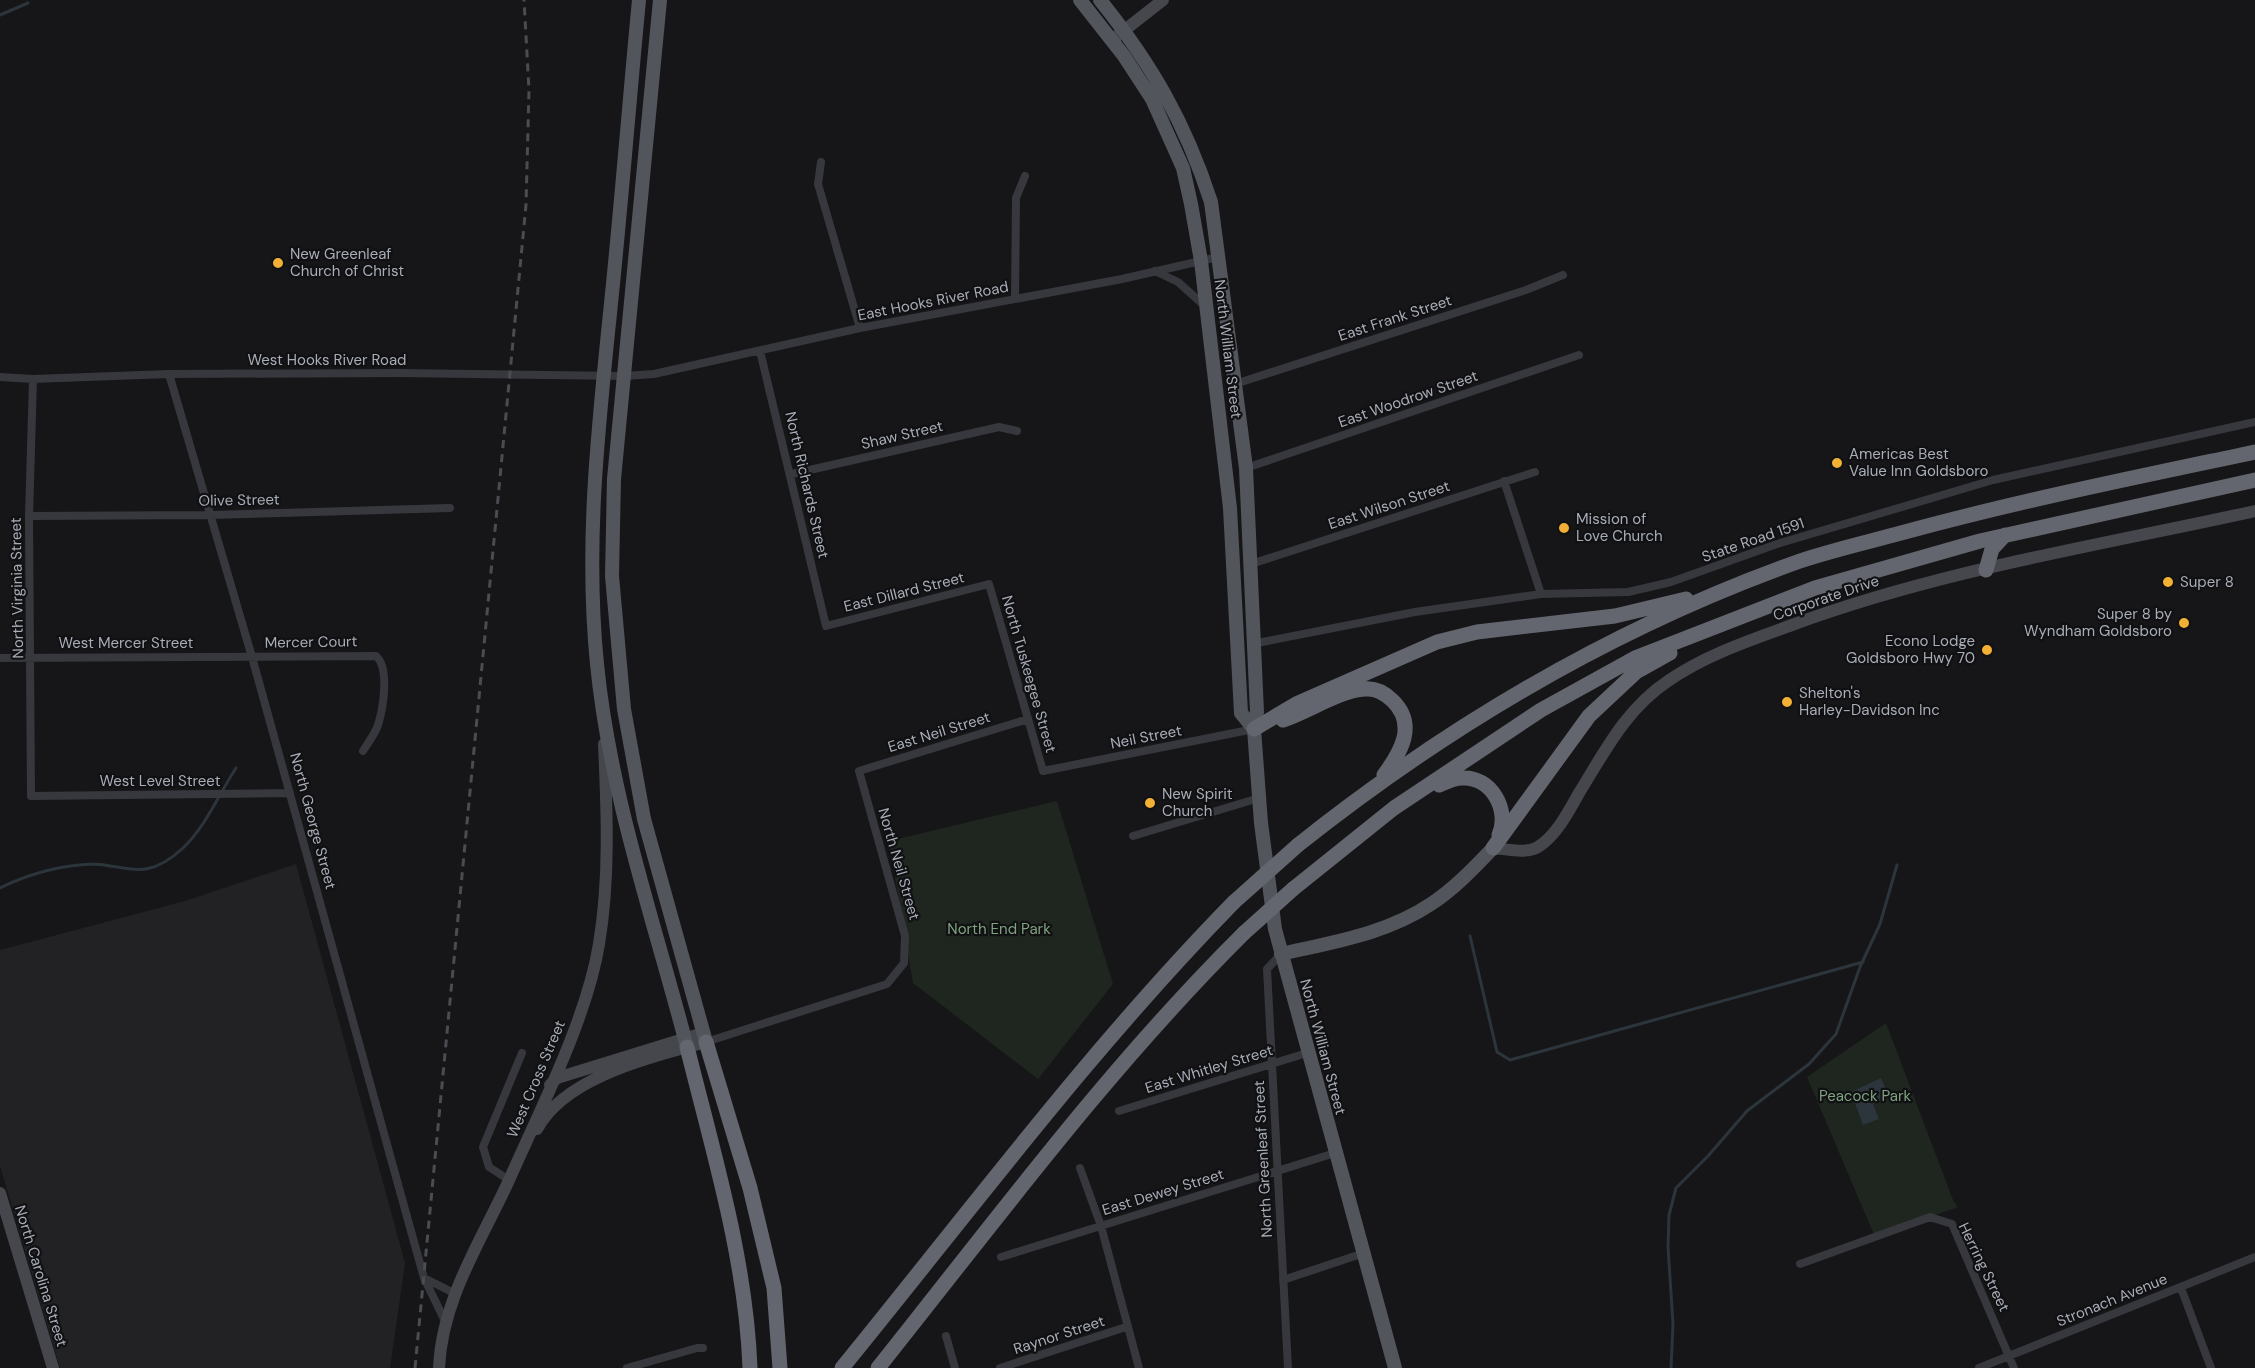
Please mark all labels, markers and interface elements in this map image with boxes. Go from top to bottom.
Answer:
place label: New Greenleaf Church of Christ [290,244,404,281]
marker: New Greenleaf Church of Christ [271,256,285,270]
street label: East Hooks River Road [856,277,1010,325]
street label: North William Street [1210,278,1246,420]
street label: East Frank Street [1336,290,1454,346]
street label: West Hooks River Road [247,350,407,370]
street label: East Woodrow Street [1335,366,1481,432]
street label: North Richards Street [780,410,834,560]
street label: Shaw Street [859,416,945,454]
place label: Americas Best Value Inn Goldsboro [1849,444,1989,481]
marker: Americas Best Value Inn Goldsboro [1830,456,1844,470]
street label: East Wilson Street [1326,476,1452,534]
street label: Olive Street [198,489,280,511]
place label: Mission of Love Church [1576,509,1663,546]
street label: State Road 1591 [1699,513,1807,567]
street label: North Virginia Street [6,517,28,659]
marker: Mission of Love Church [1557,521,1571,535]
street label: East Dillard Street [842,567,967,617]
street label: Corporate Drive [1770,571,1882,625]
place label: Super 8 [2180,572,2234,592]
marker: Super 8 [2161,575,2175,589]
street label: North Tuskeegee Street [997,593,1061,755]
place label: Super 8 by Wyndham Goldsboro [2024,604,2173,641]
marker: Super 8 by Wyndham Goldsboro [2177,616,2191,630]
street label: Mercer Court [264,631,358,653]
place label: Econo Lodge Goldsboro Hwy 70 [1846,631,1975,668]
street label: West Mercer Street [59,633,194,653]
marker: Econo Lodge Goldsboro Hwy 70 [1980,643,1994,657]
place label: Shelton's Harley-Davidson Inc [1799,683,1940,720]
marker: Shelton's Harley-Davidson Inc [1780,695,1794,709]
street label: East Neil Street [885,707,993,757]
street label: Neil Street [1109,720,1184,754]
street label: North George Street [285,751,341,892]
street label: West Level Street [99,771,221,791]
place label: New Spirit Church [1162,784,1233,821]
marker: New Spirit Church [1143,796,1157,810]
street label: North Neil Street [873,806,925,922]
park label: North End Park [947,919,1051,939]
street label: North William Street [1295,977,1351,1117]
street label: West Cross Street [502,1017,570,1141]
street label: East Whitley Street [1143,1040,1275,1098]
street label: North Greenleaf Street [1249,1080,1277,1238]
park label: Peacock Park [1819,1086,1912,1106]
street label: East Dewey Street [1100,1164,1227,1220]
street label: North Carolina Street [10,1203,72,1349]
street label: Herring Street [1954,1219,2014,1315]
street label: Stronach Avenue [2054,1269,2170,1331]
street label: Raynor Street [1011,1311,1107,1359]

